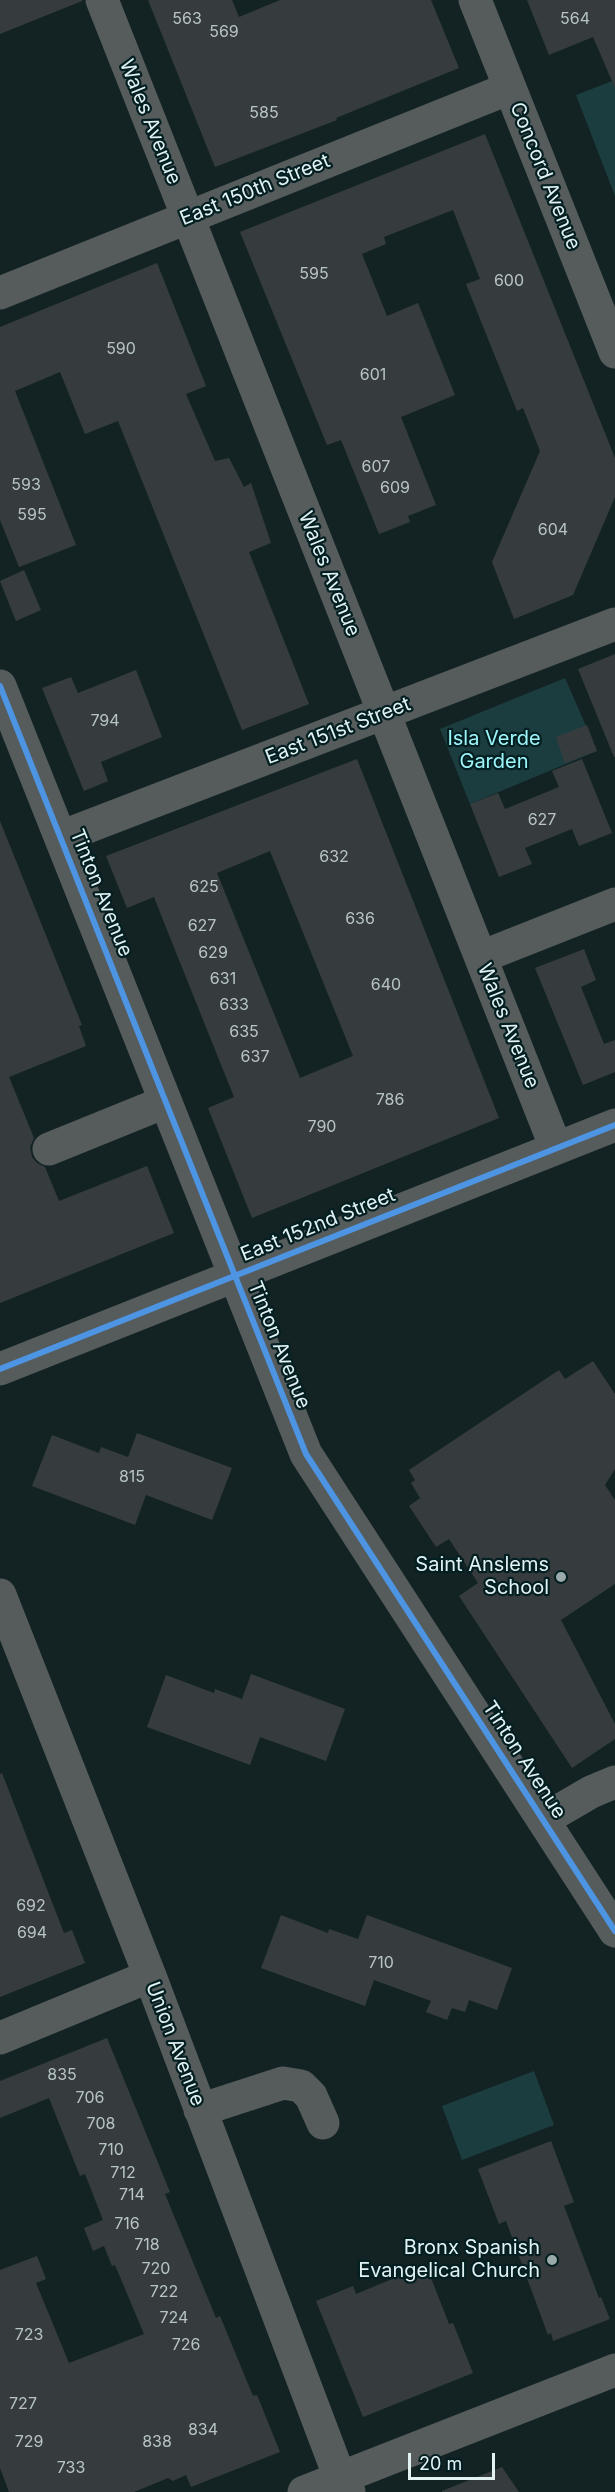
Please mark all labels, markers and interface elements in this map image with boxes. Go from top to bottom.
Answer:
house number: 563 [172,9,202,29]
house number: 564 [560,9,590,29]
house number: 569 [209,22,239,42]
street label: Wales Avenue [114,56,186,188]
street label: Concord Avenue [504,99,586,253]
house number: 585 [249,103,279,123]
street label: East 150th Street [177,149,333,231]
house number: 595 [299,264,329,284]
house number: 600 [494,271,524,291]
house number: 590 [106,339,136,359]
house number: 601 [360,365,386,385]
house number: 607 [362,457,390,477]
house number: 593 [11,475,41,495]
house number: 609 [380,478,410,498]
house number: 595 [17,505,47,525]
street label: Wales Avenue [293,508,365,640]
house number: 604 [538,520,568,540]
street label: East 151st Street [262,692,414,770]
house number: 794 [90,711,120,731]
park label: Isla Verde Garden [447,727,541,774]
house number: 627 [528,810,556,830]
street label: Tinton Avenue [64,826,138,960]
house number: 632 [319,847,349,867]
house number: 625 [189,877,219,897]
house number: 636 [345,909,375,929]
house number: 627 [188,916,216,936]
house number: 629 [198,943,228,963]
street label: Wales Avenue [472,960,544,1092]
house number: 631 [210,969,236,989]
house number: 640 [371,975,401,995]
house number: 633 [219,995,249,1015]
house number: 635 [229,1022,259,1042]
house number: 637 [241,1047,269,1067]
house number: 786 [376,1090,404,1110]
house number: 790 [308,1117,336,1137]
street label: East 152nd Street [237,1183,399,1267]
street label: Tinton Avenue [242,1278,316,1412]
house number: 815 [119,1467,145,1487]
place label: Saint Anslems School [415,1553,549,1600]
marker: Saint Anslems School [554,1570,568,1584]
street label: Tinton Avenue [477,1697,571,1823]
house number: 692 [16,1896,46,1916]
house number: 694 [17,1923,47,1943]
house number: 710 [368,1953,394,1973]
street label: Union Avenue [140,1978,210,2110]
house number: 835 [47,2065,77,2085]
house number: 706 [76,2088,104,2108]
house number: 708 [87,2114,115,2134]
house number: 710 [98,2140,124,2160]
house number: 712 [110,2163,136,2183]
house number: 714 [119,2185,145,2205]
house number: 716 [114,2214,140,2234]
house number: 718 [134,2235,160,2255]
place label: Bronx Spanish Evangelical Church [358,2236,540,2283]
marker: Bronx Spanish Evangelical Church [545,2253,559,2267]
house number: 720 [142,2259,170,2279]
house number: 722 [150,2282,178,2302]
house number: 724 [160,2308,188,2328]
house number: 723 [15,2325,43,2345]
house number: 726 [172,2335,200,2355]
house number: 727 [9,2394,37,2414]
house number: 834 [188,2420,218,2440]
house number: 729 [15,2432,43,2452]
house number: 838 [142,2432,172,2452]
scale bar [411,2441,498,2479]
text: 20 m [419,2453,462,2474]
house number: 733 [57,2458,85,2478]

